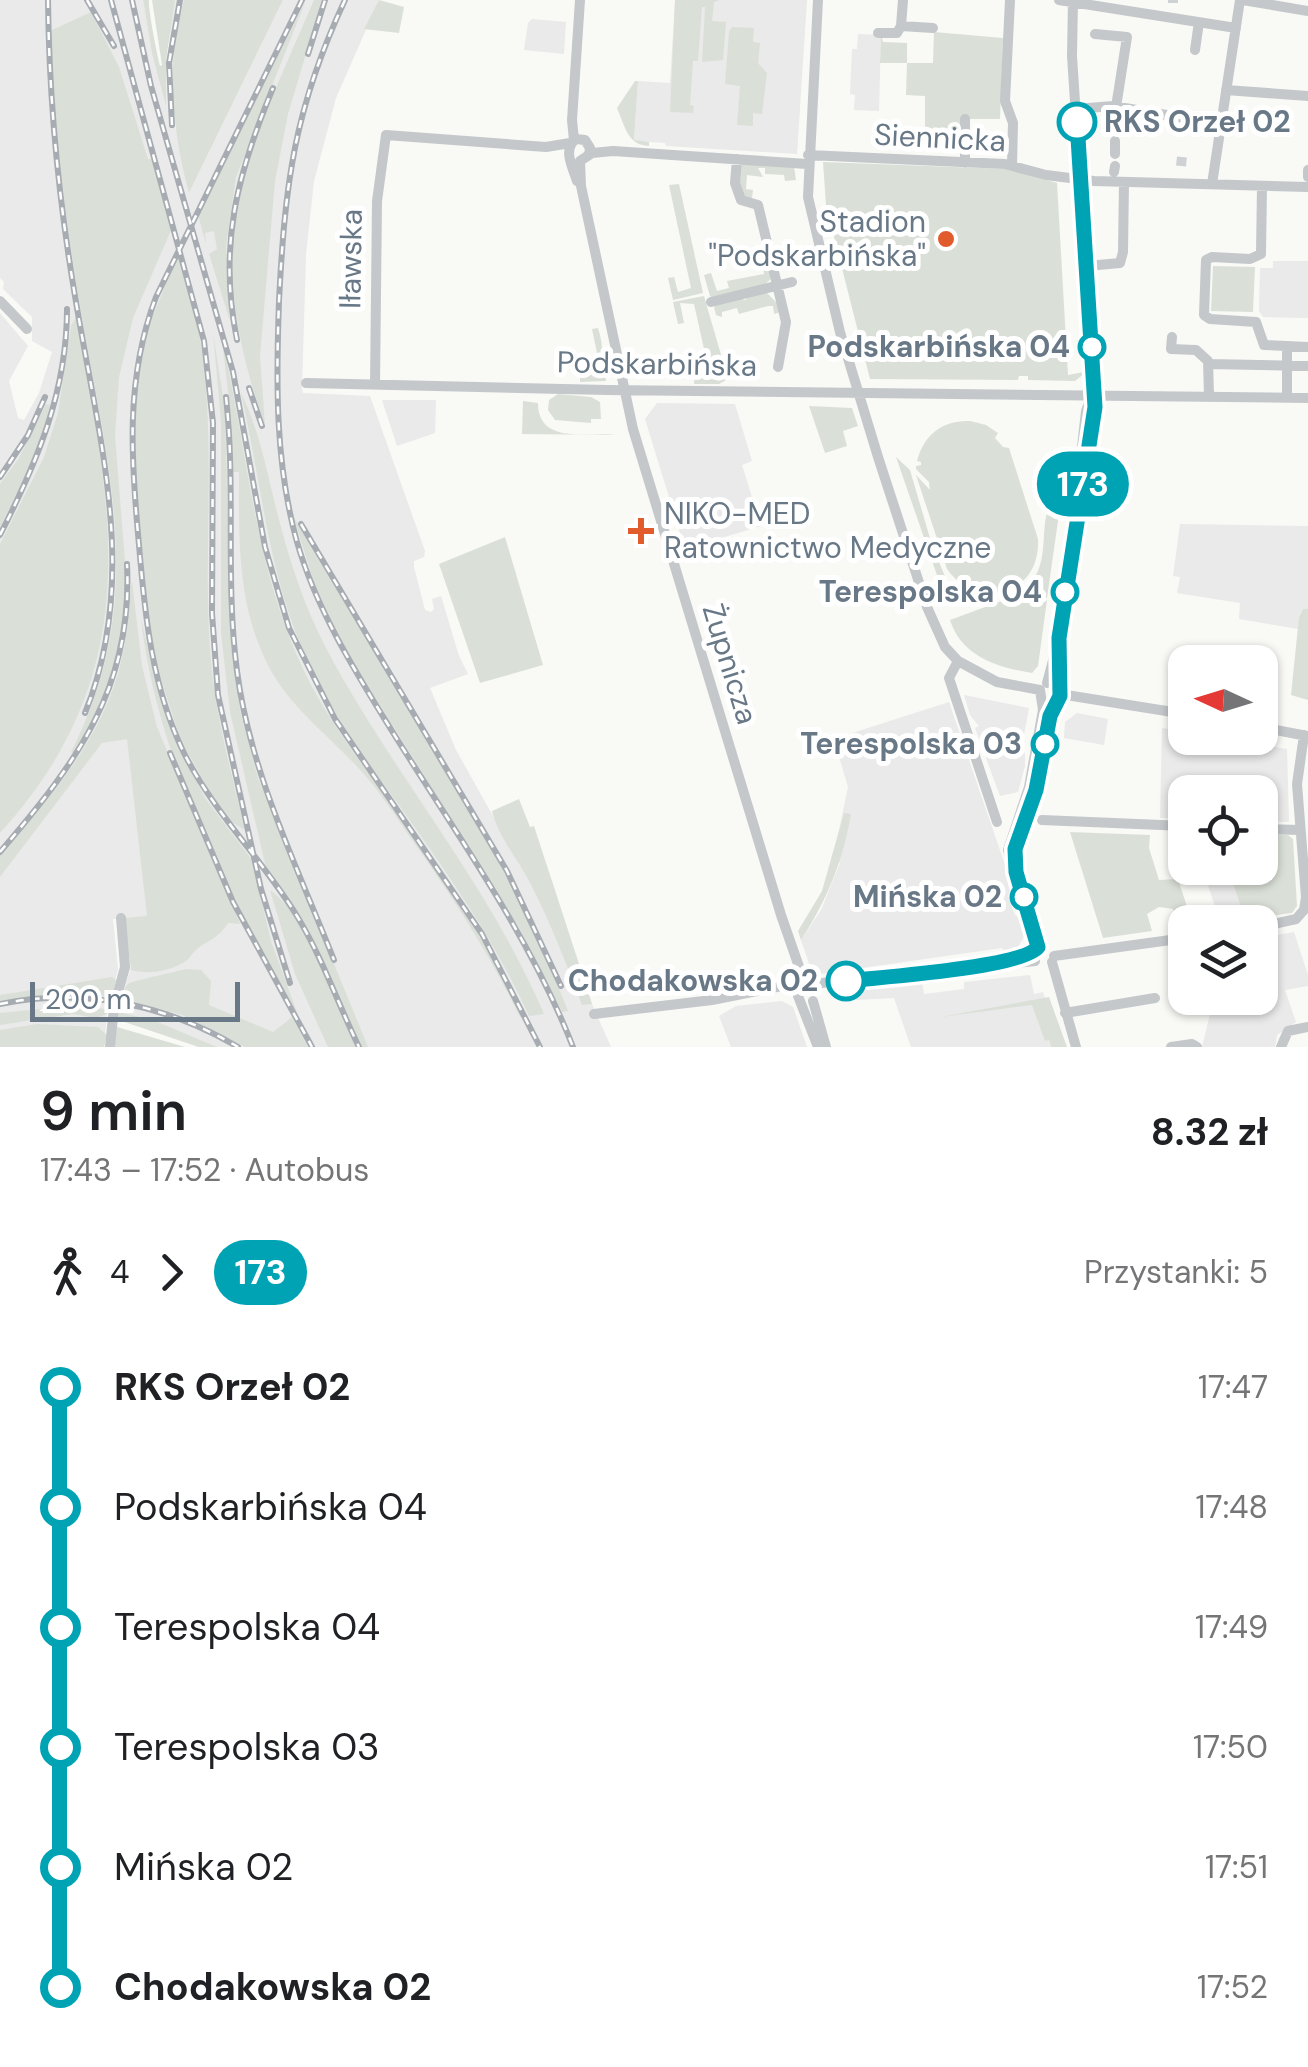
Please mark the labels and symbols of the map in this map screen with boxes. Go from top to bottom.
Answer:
place label: RKS Orzeł 02 [1104,102,1290,141]
marker: RKS Orzeł 02 [1058,103,1096,141]
street label: Siennicka [873,115,1007,160]
place label: Stadion "Podskarbińska" [708,202,926,275]
street label: Iławska [330,209,371,309]
marker: Stadion "Podskarbińska" [935,228,957,250]
place label: Podskarbińska 04 [807,327,1070,366]
marker: Podskarbińska 04 [1079,334,1105,360]
street label: Podskarbińska [557,342,757,385]
line badge: 173 [1026,452,1140,516]
place label: NIKO-MED Ratownictwo Medyczne [664,494,991,567]
marker: NIKO-MED Ratownictwo Medyczne [628,518,654,544]
place label: Terespolska 04 [819,572,1042,611]
marker: Terespolska 04 [1052,579,1078,605]
street label: Żupnicza [694,599,767,729]
north arrow [1168,645,1278,755]
place label: Terespolska 03 [800,724,1022,763]
marker: Terespolska 03 [1032,731,1058,757]
place label: Mińska 02 [853,877,1002,916]
marker: Mińska 02 [1011,884,1037,910]
place label: Chodakowska 02 [568,961,818,1000]
marker: Chodakowska 02 [827,962,865,1000]
scale bar [30,977,240,1021]

